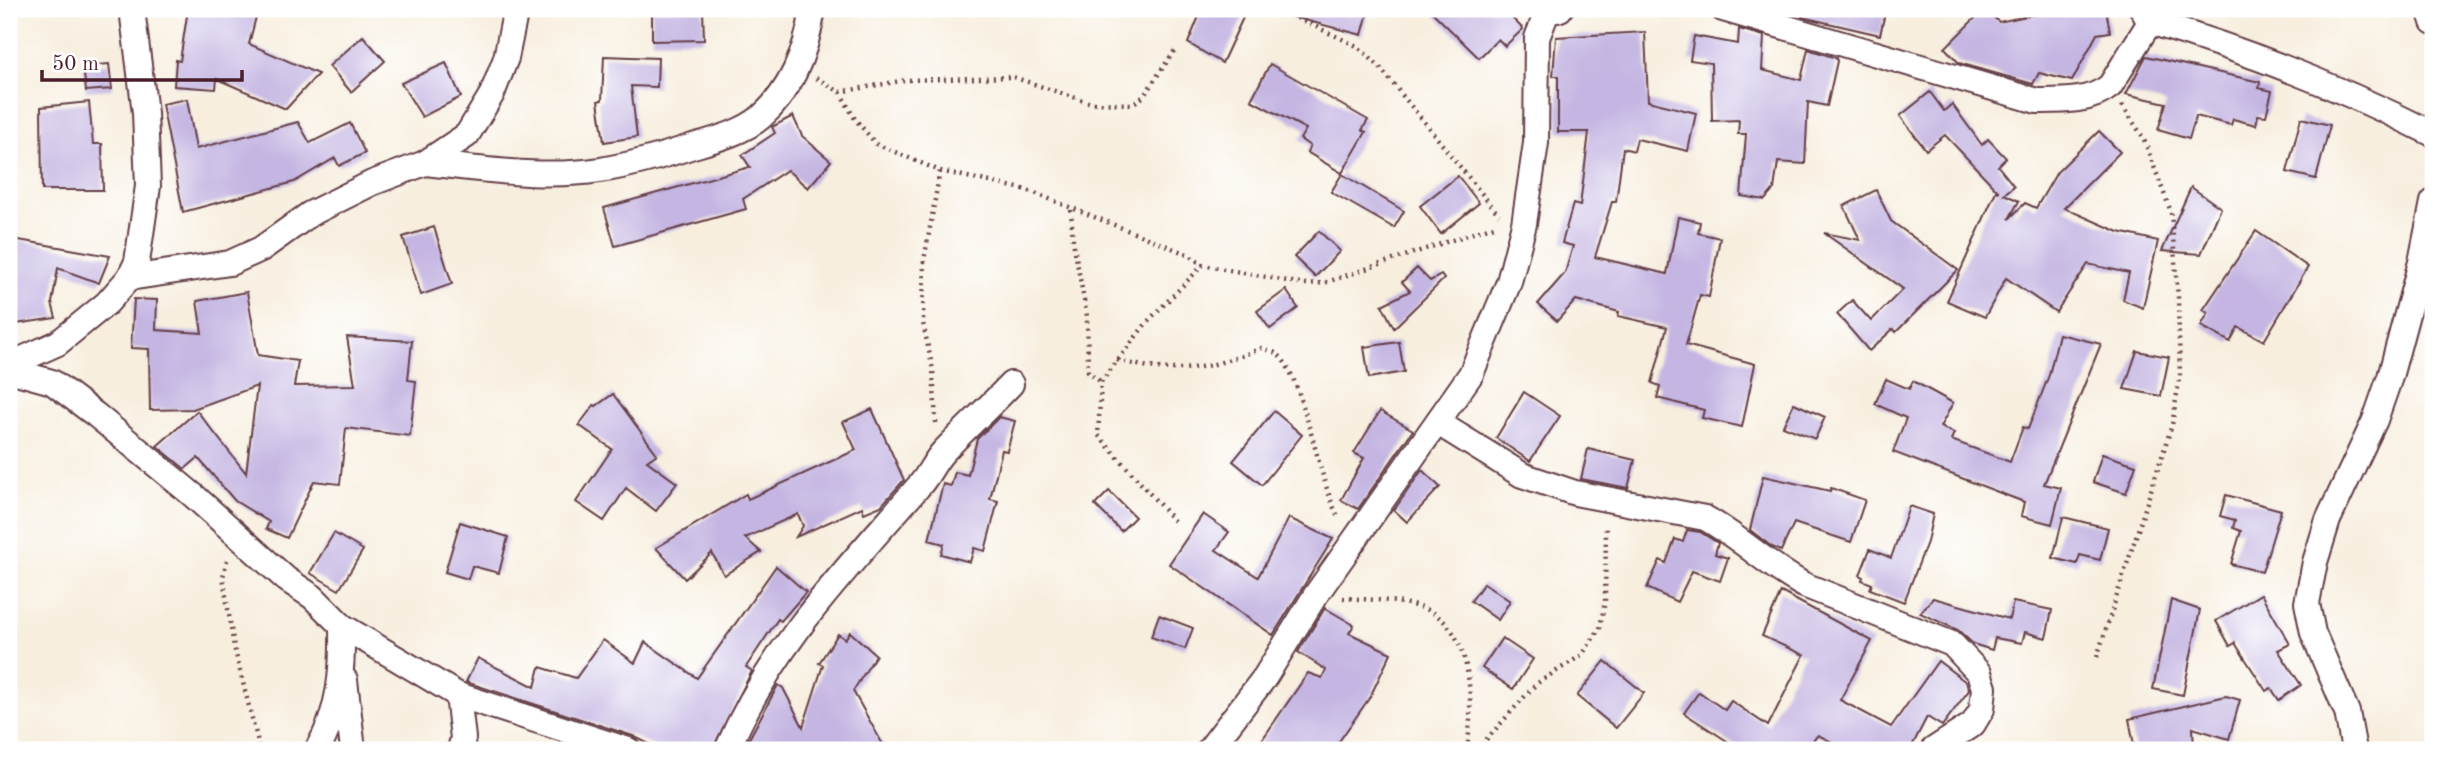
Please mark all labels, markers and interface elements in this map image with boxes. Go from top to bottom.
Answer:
scale bar [42,38,242,82]
text: 50 m [52,54,99,75]

